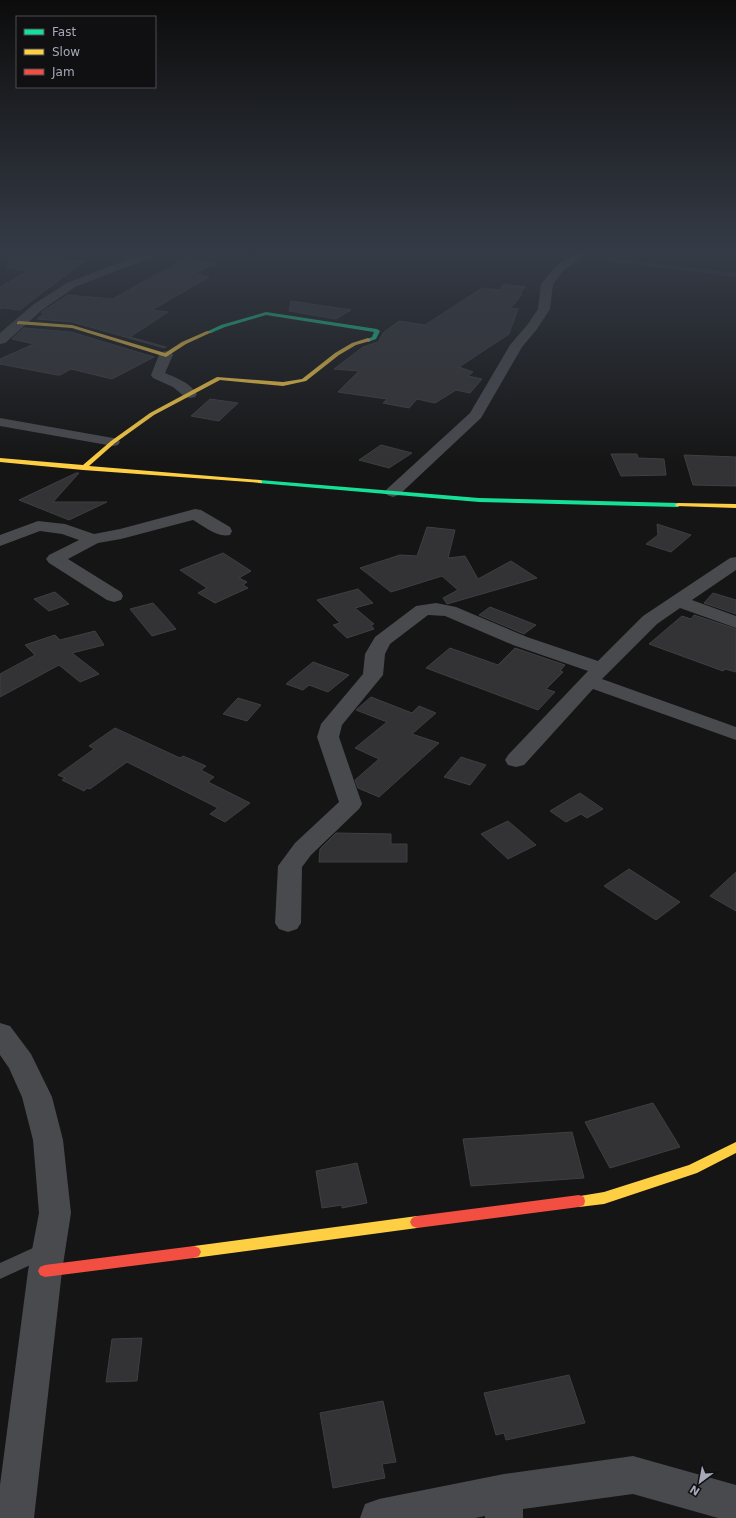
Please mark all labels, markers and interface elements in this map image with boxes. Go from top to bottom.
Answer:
legend [16,16,156,88]
text: Fast [52,25,76,39]
text: Slow [52,45,80,59]
text: Jam [51,65,75,79]
north arrow [680,1462,720,1502]
text: N [688,1482,702,1498]

